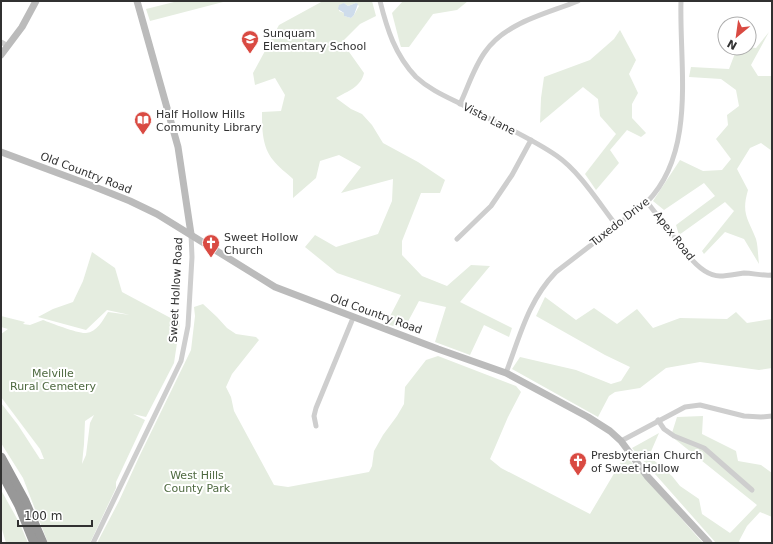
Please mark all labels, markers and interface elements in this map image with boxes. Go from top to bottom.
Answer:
north arrow [717,16,757,56]
place label: Sunquam Elementary School [263,27,366,53]
school or university icon: Sunquam Elementary School [240,29,260,54]
text: N [725,36,740,52]
street label: Vista Lane [461,100,518,138]
place label: Half Hollow Hills Community Library [156,108,262,134]
library icon: Half Hollow Hills Community Library [133,110,153,135]
street label: Old Country Road [38,150,134,196]
street label: Tuxedo Drive [587,195,652,250]
street label: Apex Road [651,209,697,263]
place label: Sweet Hollow Church [224,231,298,257]
church icon: Sweet Hollow Church [201,233,221,258]
street label: Sweet Hollow Road [167,237,185,343]
street label: Old Country Road [328,291,424,337]
park label: Melville Rural Cemetery [10,367,96,393]
place label: Presbyterian Church of Sweet Hollow [591,449,703,475]
church icon: Presbyterian Church of Sweet Hollow [568,451,588,476]
park label: West Hills County Park [164,469,231,495]
scale bar [18,502,92,528]
text: 100 m [24,509,62,523]

